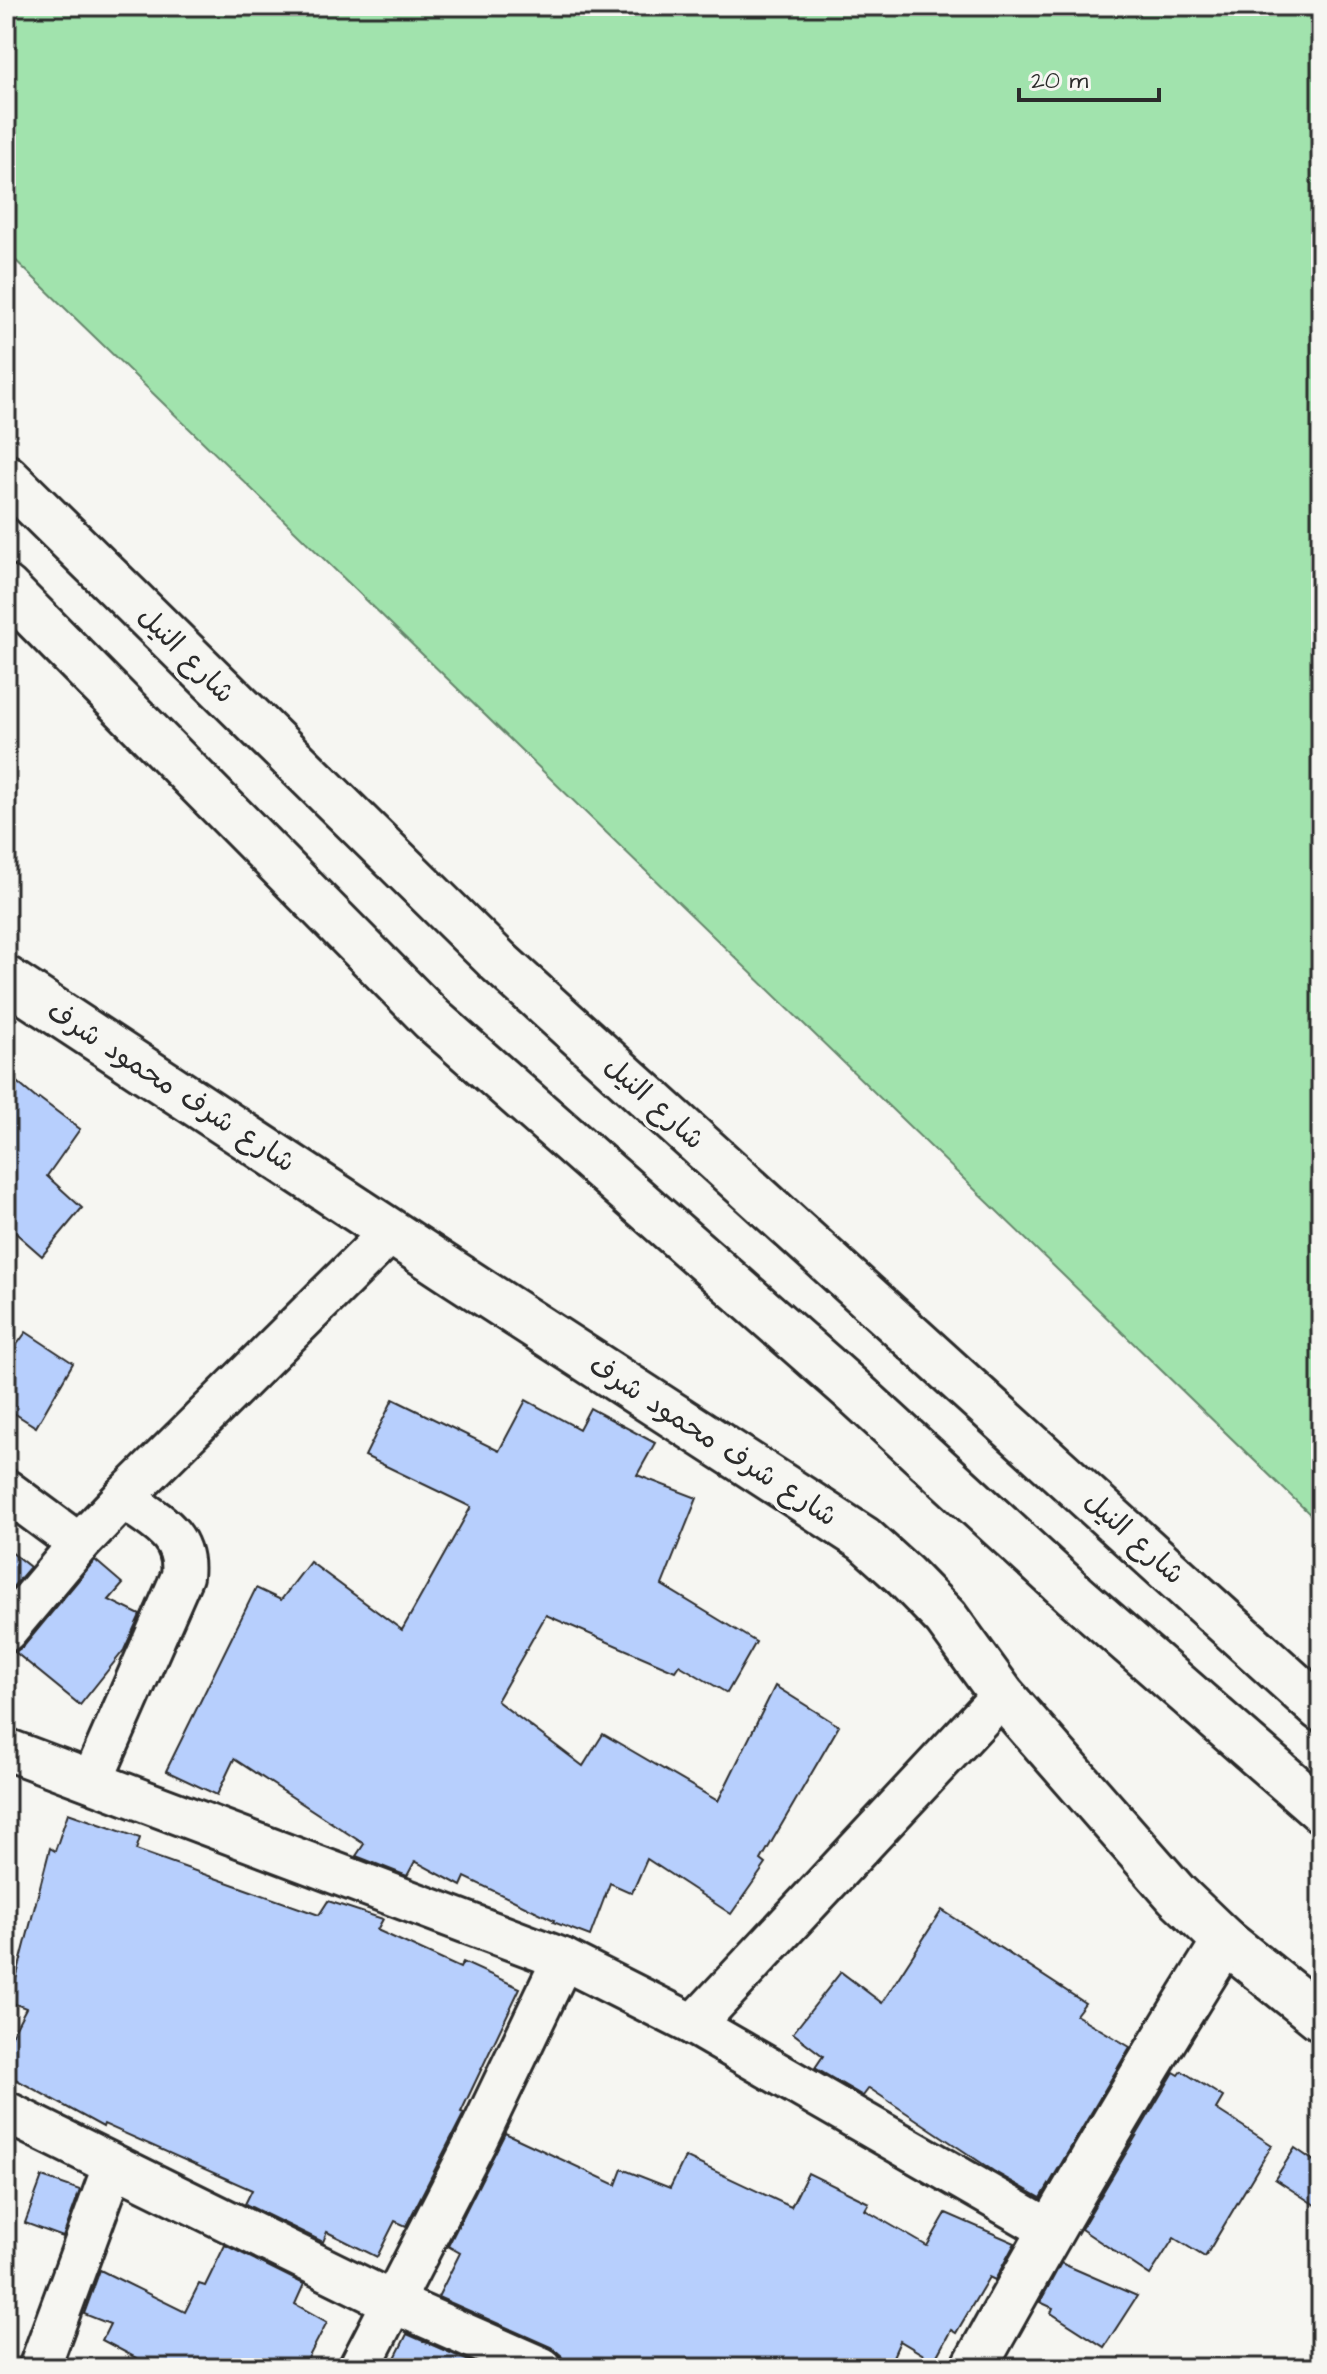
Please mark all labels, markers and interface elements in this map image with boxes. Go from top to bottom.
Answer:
scale bar [1019,52,1159,102]
text: 20 m [1031,64,1088,98]
street label: شارع النيل [129,598,243,712]
street label: شارع شرف محمود شرف [39,992,303,1182]
street label: شارع النيل [595,1047,713,1159]
street label: شارع شرف محمود شرف [581,1346,845,1536]
street label: شارع النيل [1075,1482,1193,1594]

